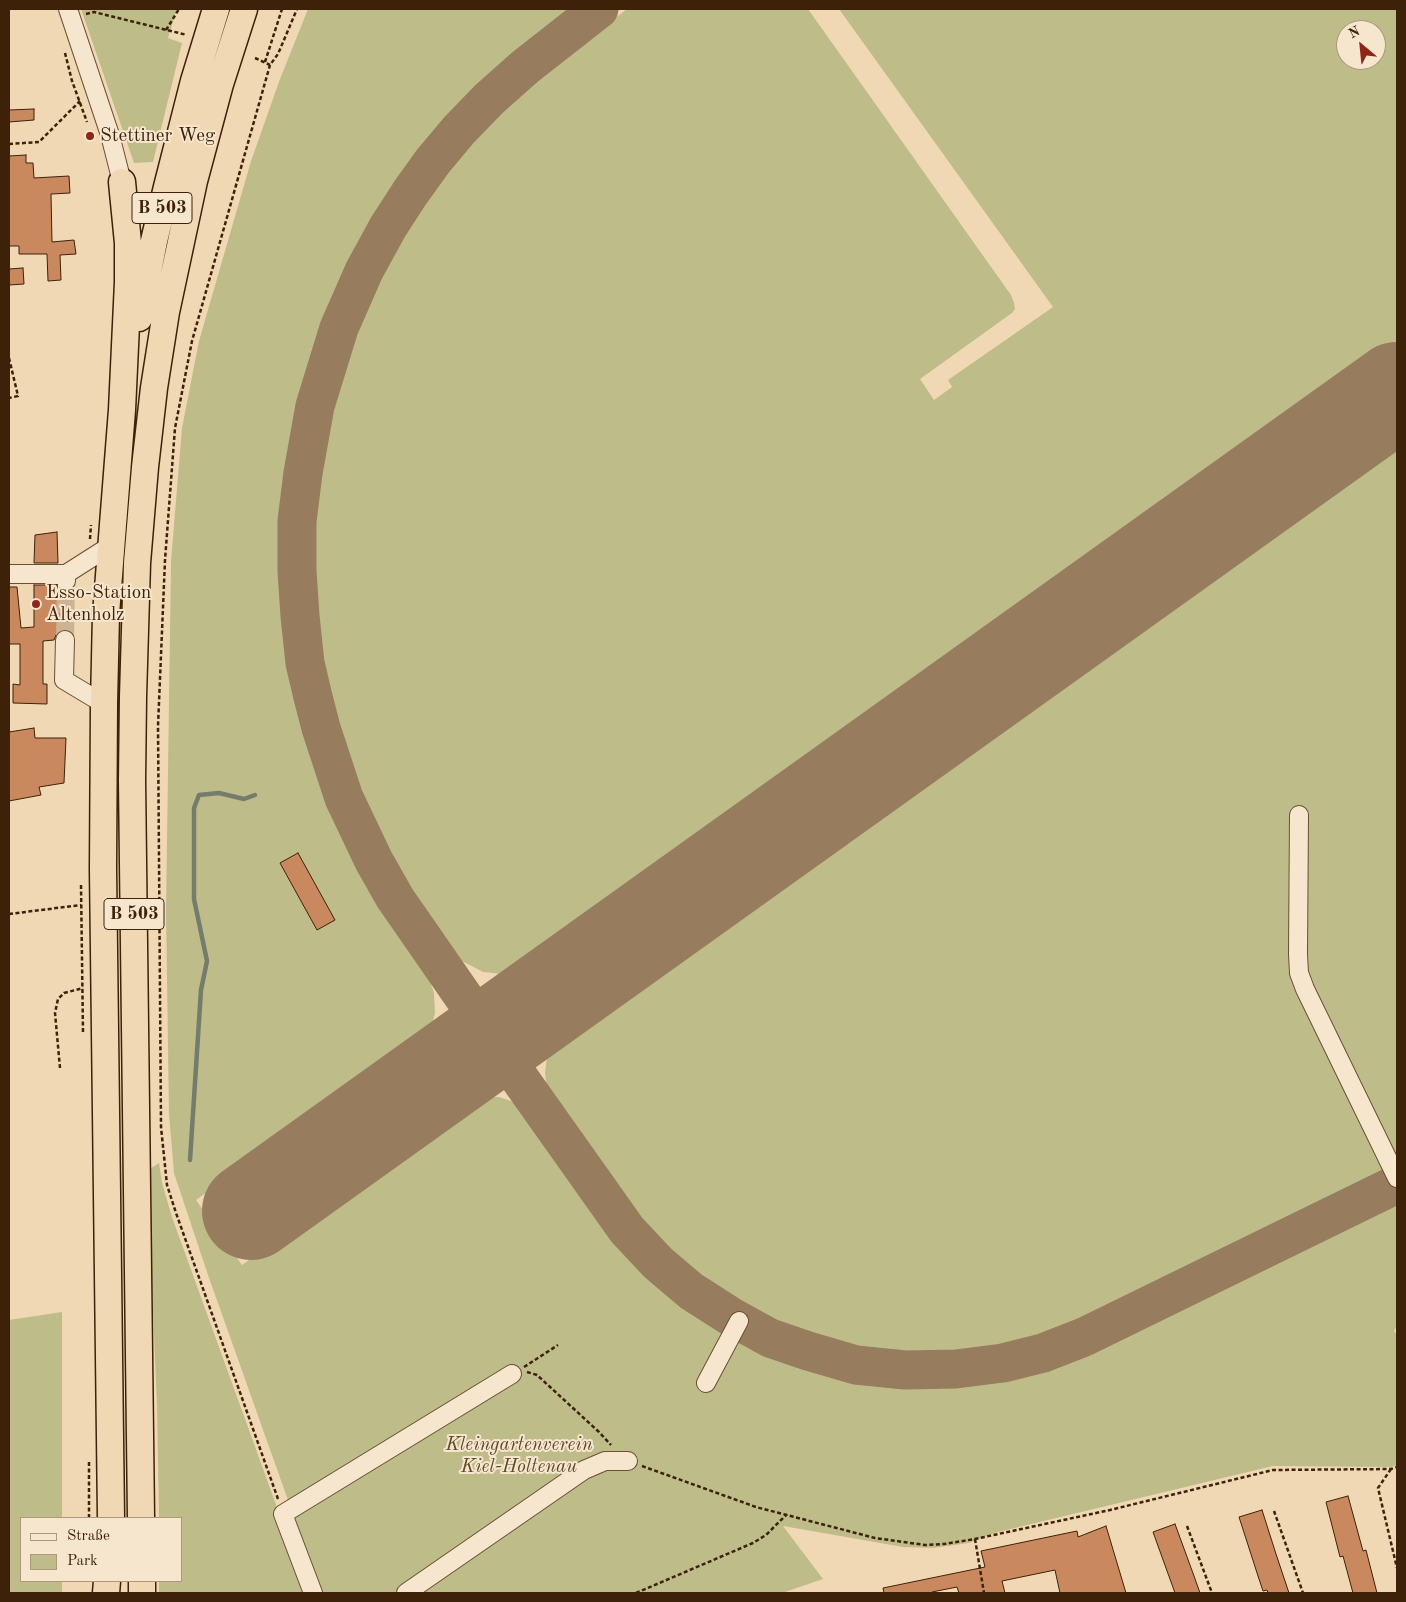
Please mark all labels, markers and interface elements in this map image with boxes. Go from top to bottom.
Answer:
north arrow [1336,20,1386,70]
text: N [1346,24,1362,41]
place label: Stettiner Weg [100,125,215,147]
marker: Stettiner Weg [84,130,96,142]
road number: B 503 [132,192,192,224]
place label: Esso-Station Altenholz [46,582,151,626]
marker: Esso-Station Altenholz [30,598,42,610]
road number: B 503 [104,899,164,930]
park label: Kleingartenverein Kiel-Holtenau [445,1434,593,1478]
legend [20,1517,182,1582]
text: Straße [67,1529,110,1544]
text: Park [67,1554,98,1569]

